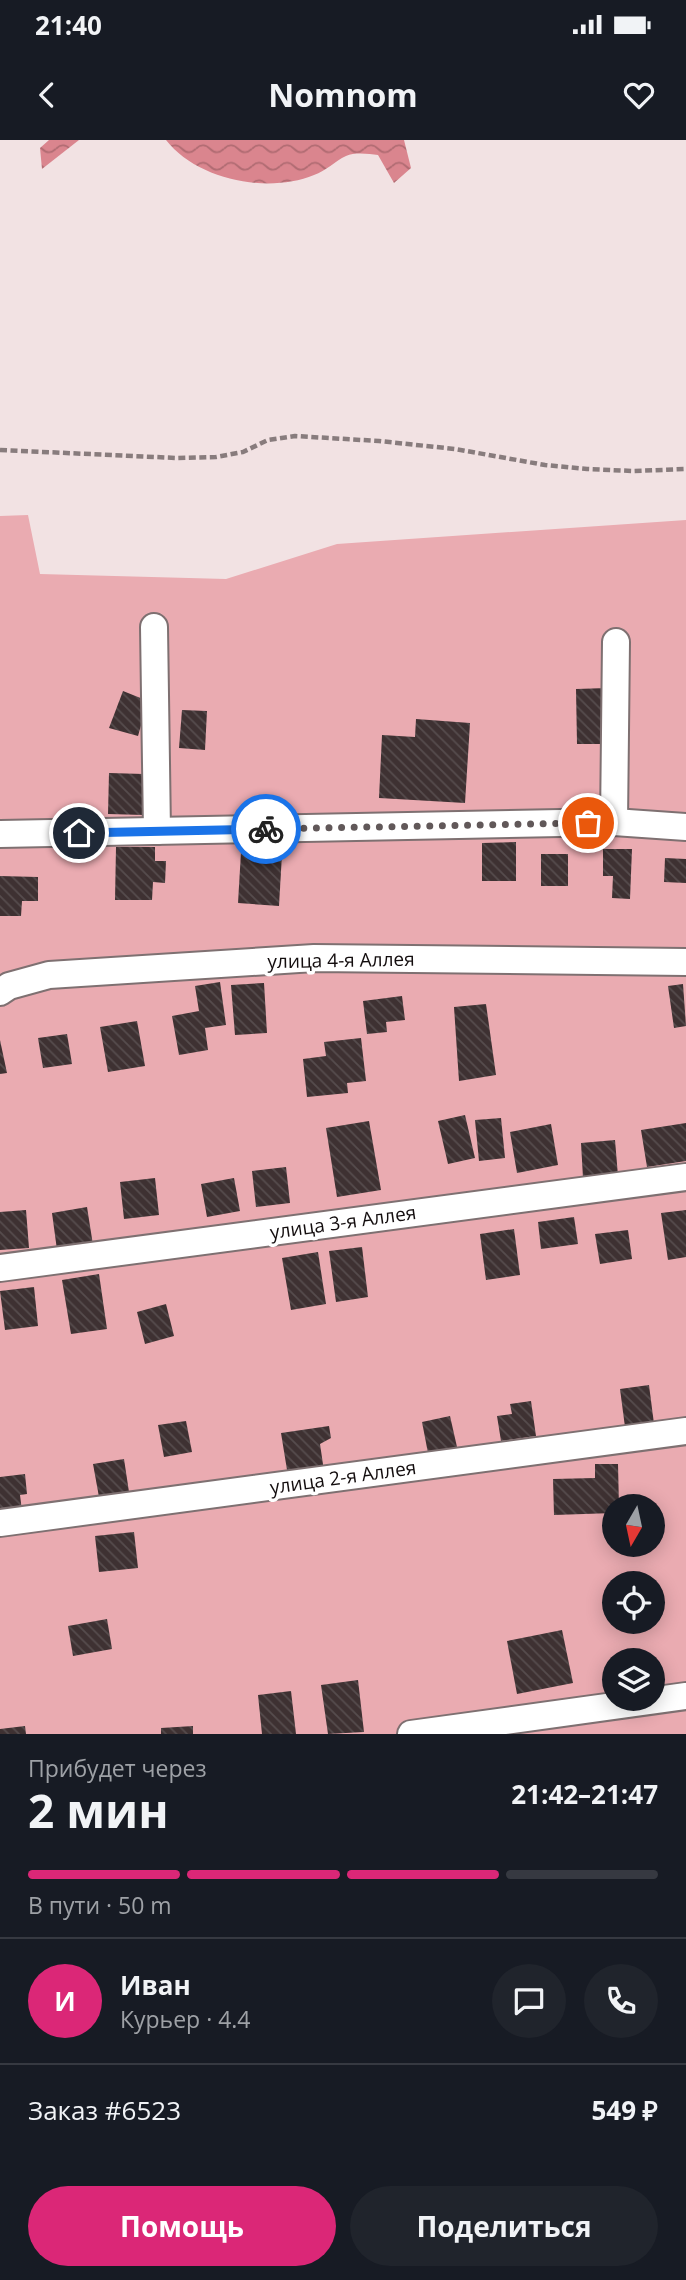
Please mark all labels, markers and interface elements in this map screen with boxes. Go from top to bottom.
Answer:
text: 21:40 [35,7,102,43]
text: Nomnom [268,73,418,116]
icon: back [28,76,66,114]
icon: heart [620,76,658,114]
pin [558,793,618,853]
courier [231,794,301,864]
pin [49,803,109,863]
icon: bag [569,804,607,842]
icon: bike [247,810,285,848]
icon: home [60,814,98,852]
street label: улица 4-я Аллея [267,946,415,974]
street label: улица 3-я Аллея [268,1199,418,1245]
street label: улица 2-я Аллея [268,1454,418,1500]
north arrow [602,1494,665,1558]
map controls [602,1494,665,1711]
button: locate [602,1571,665,1634]
button: layers [602,1648,665,1711]
text: Прибудет через [28,1752,207,1784]
text: 21:42–21:47 [511,1776,658,1812]
text: 2 мин [28,1779,169,1841]
text: В пути · 50 m [28,1889,172,1921]
button: chat [492,1964,566,2038]
button: phone [584,1964,658,2038]
text: Иван [120,1967,191,2003]
text: И [54,1983,76,2019]
text: Курьер · 4.4 [120,2003,251,2035]
text: Заказ #6523 [28,2092,181,2128]
text: 549 ₽ [592,2092,658,2128]
button: Помощь [28,2186,336,2266]
button: Поделиться [350,2186,658,2266]

